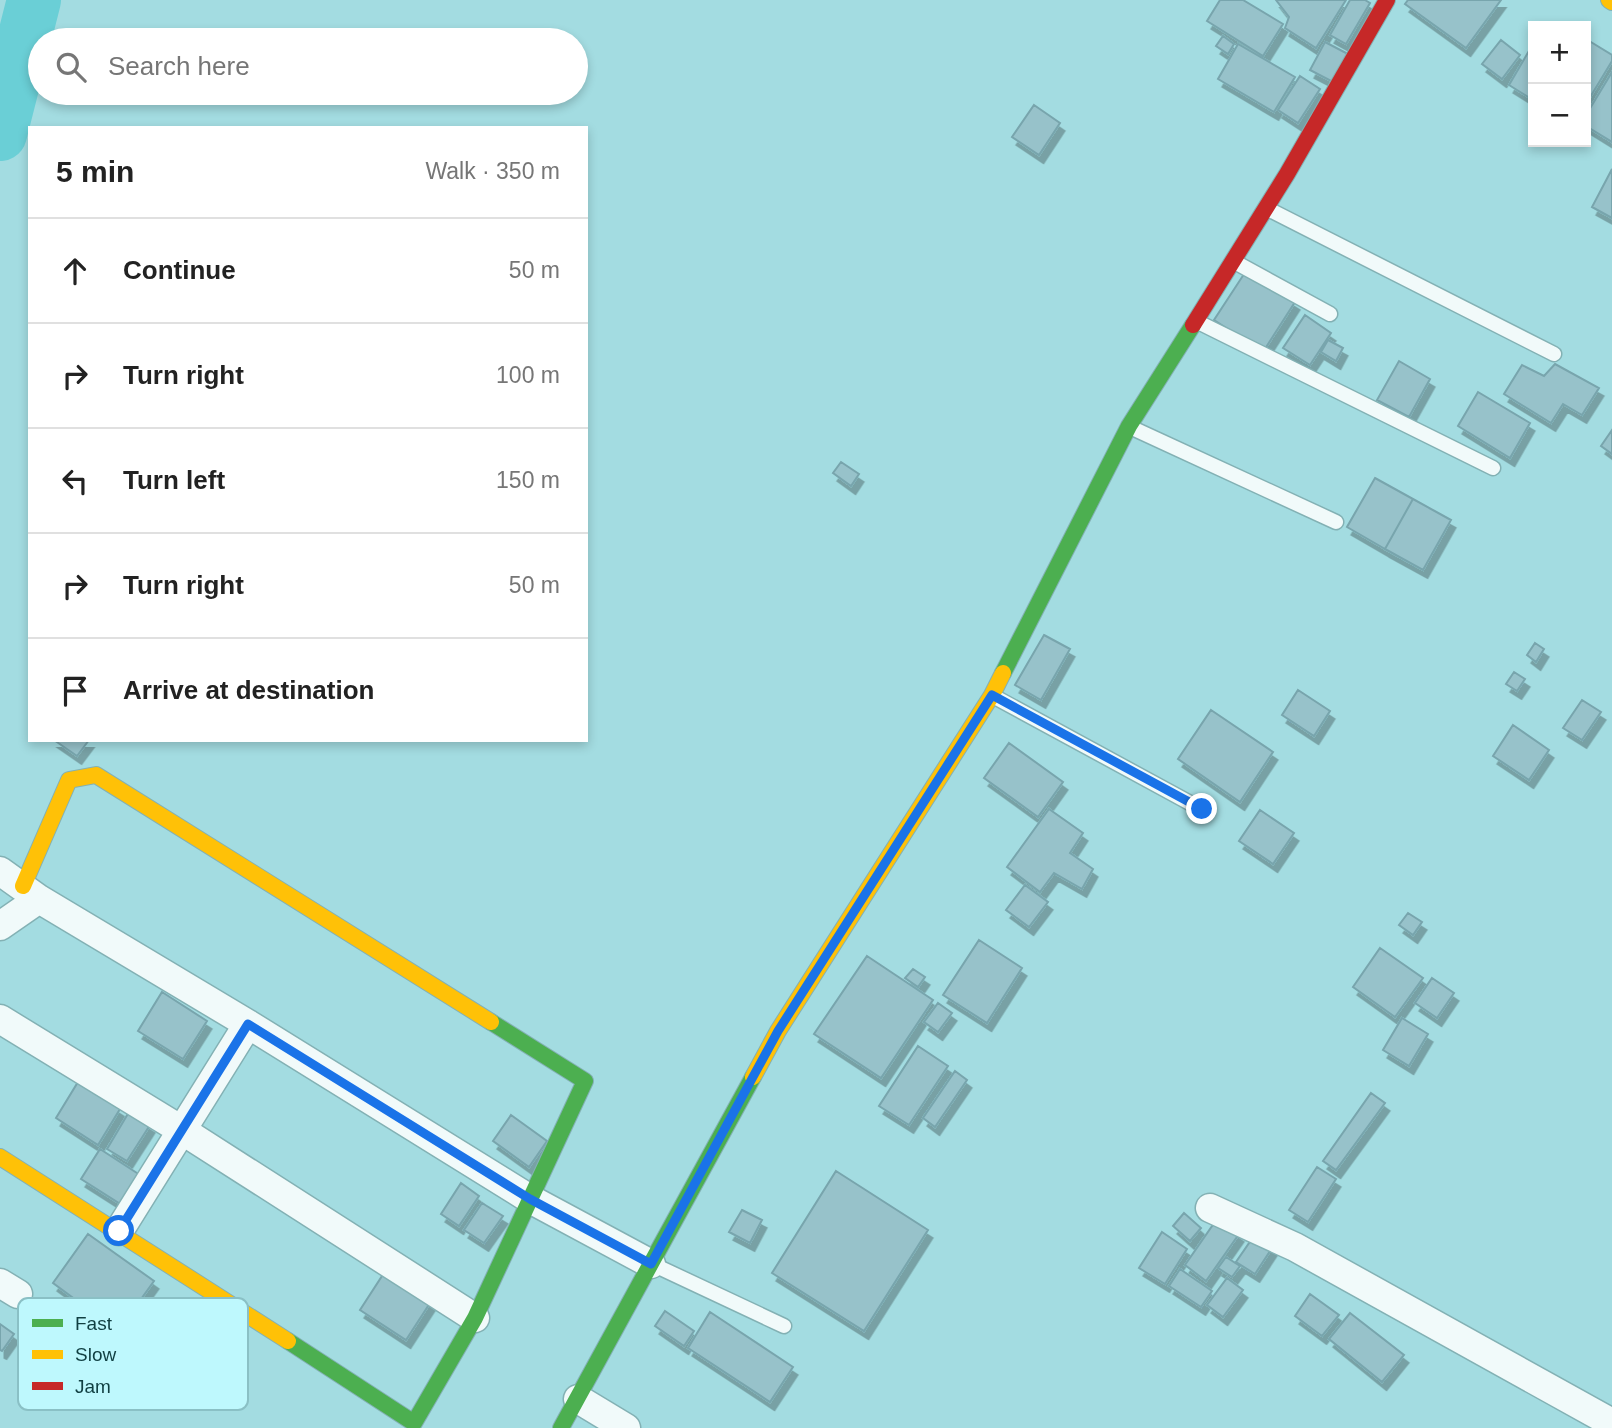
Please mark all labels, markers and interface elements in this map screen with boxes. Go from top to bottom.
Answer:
map controls [1528,21,1591,147]
button: + [1528,21,1591,84]
search box [28,28,588,105]
icon: search [52,48,90,86]
text: Search here [108,51,250,81]
button: − [1528,84,1591,147]
text: 5 min [56,155,134,188]
text: Walk · 350 m [425,158,560,184]
icon: ahead [56,252,94,290]
text: Continue [123,255,236,285]
text: 50 m [509,257,560,283]
icon: right [56,357,94,395]
text: Turn right [123,360,244,390]
text: 100 m [496,362,560,388]
icon: left [56,462,94,500]
text: Turn left [123,465,225,495]
text: 150 m [496,467,560,493]
icon: right [56,567,94,605]
text: Turn right [123,570,244,600]
text: 50 m [509,572,560,598]
icon: arrive [56,672,94,710]
text: Arrive at destination [123,675,374,705]
route end [1186,793,1217,824]
route start [103,1215,134,1246]
legend [18,1298,248,1410]
text: Fast [75,1313,113,1334]
text: Slow [75,1344,116,1365]
text: Jam [75,1376,111,1397]

